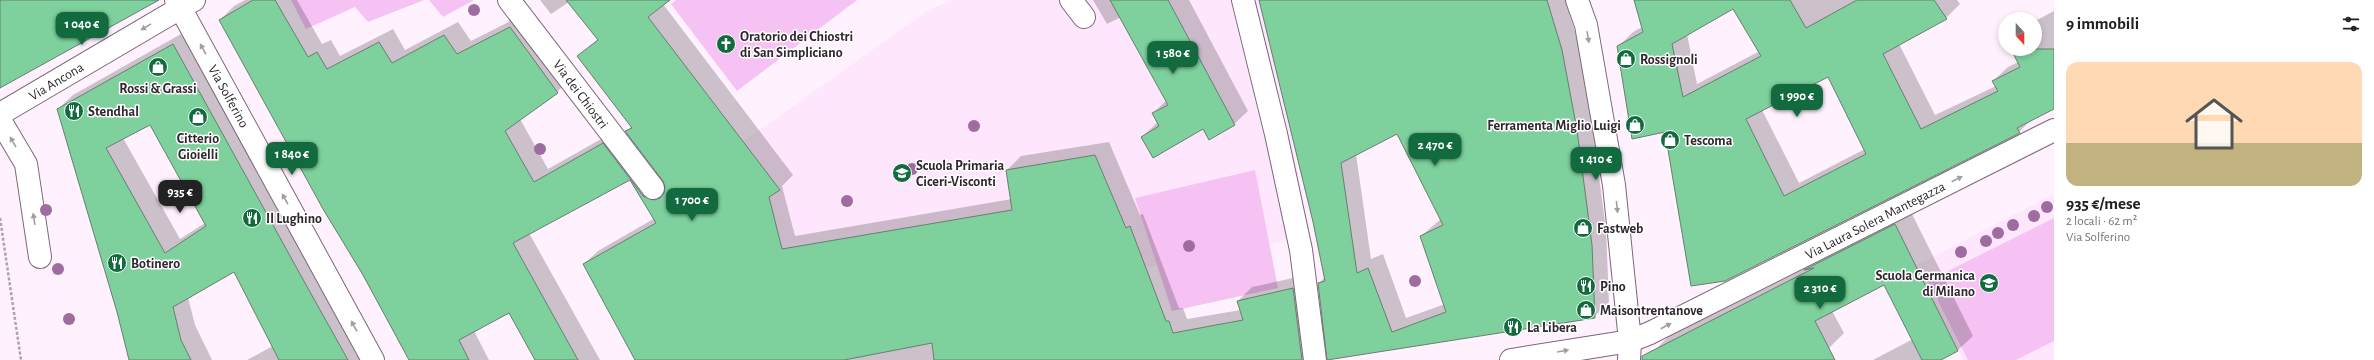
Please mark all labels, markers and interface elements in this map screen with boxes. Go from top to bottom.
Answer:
pin: 1 040 € [45,12,119,46]
north arrow [1998,12,2042,56]
map controls [1998,12,2042,56]
icon: filters [2340,13,2362,35]
text: 9 immobili [2066,15,2139,32]
text: 1 040 € [65,18,99,31]
one-way arrow [140,23,152,30]
place label: Oratorio dei Chiostri di San Simpliciano [740,30,853,60]
one-way arrow [1585,31,1591,43]
church icon: Oratorio dei Chiostri di San Simpliciano [715,33,737,55]
pin: 1 580 € [1136,41,1210,75]
one-way arrow [199,43,206,54]
text: 1 580 € [1156,47,1190,60]
shop icon: Rossignoli [1615,48,1637,70]
place label: Rossignoli [1640,53,1698,67]
shop icon: Rossi & Grassi [147,56,169,78]
street label: Via dei Chiostri [550,58,610,131]
street label: Via Ancona [27,60,87,104]
street label: Via Solferino [205,63,251,130]
place label: Rossi & Grassi [119,82,197,96]
pin: 1 990 € [1760,84,1834,118]
icon: home [2178,88,2250,160]
text: 1 990 € [1780,90,1814,103]
restaurant icon: Stendhal [63,100,85,122]
place label: Stendhal [88,105,139,119]
shop icon: Citterio Gioielli [187,106,209,128]
shop icon: Ferramenta Miglio Luigi [1624,114,1646,136]
place label: Ferramenta Miglio Luigi [1487,119,1621,133]
shop icon: Tescoma [1659,129,1681,151]
place label: Citterio Gioielli [177,132,219,162]
pin: 2 470 € [1398,133,1472,167]
place label: Tescoma [1684,134,1733,148]
one-way arrow [10,136,17,148]
text: 2 470 € [1417,139,1453,152]
pin: 1 840 € [255,142,329,176]
pin: 1 410 € [1559,147,1633,181]
text: 1 840 € [275,148,309,161]
text: 1 410 € [1580,153,1612,166]
place label: Scuola Primaria Ciceri-Visconti [916,159,1005,189]
school or university icon: Scuola Primaria Ciceri-Visconti [891,162,913,184]
one-way arrow [1951,176,1963,182]
street label: Via Laura Solera Mantegazza [1803,179,1948,262]
pin: 935 € [152,180,208,214]
text: 935 € [167,186,193,199]
pin: 1 700 € [655,188,729,222]
one-way arrow [282,194,289,205]
text: 1 700 € [675,194,709,207]
text: 935 €/mese [2066,195,2141,212]
one-way arrow [1613,201,1620,213]
restaurant icon: Il Lughino [241,207,263,229]
one-way arrow [31,212,37,225]
place label: Il Lughino [266,212,322,226]
text: 2 locali · 62 m² [2066,215,2137,228]
shop icon: Fastweb [1572,217,1594,239]
place label: Fastweb [1597,222,1643,236]
text: Via Solferino [2066,231,2130,244]
restaurant icon: Botinero [106,252,128,274]
place label: Botinero [131,257,180,271]
place label: Scuola Germanica di Milano [1875,269,1975,299]
school or university icon: Scuola Germanica di Milano [1978,272,2000,294]
restaurant icon: Pino [1575,275,1597,297]
pin: 2 310 € [1783,276,1857,310]
place label: Pino [1600,280,1626,294]
text: 2 310 € [1803,282,1837,295]
shop icon: Maisontrentanove [1575,299,1597,321]
place label: Maisontrentanove [1600,304,1703,318]
restaurant icon: La Libera [1502,316,1524,338]
one-way arrow [351,320,358,332]
place label: La Libera [1527,321,1577,335]
one-way arrow [1660,322,1671,329]
one-way arrow [1557,348,1569,354]

